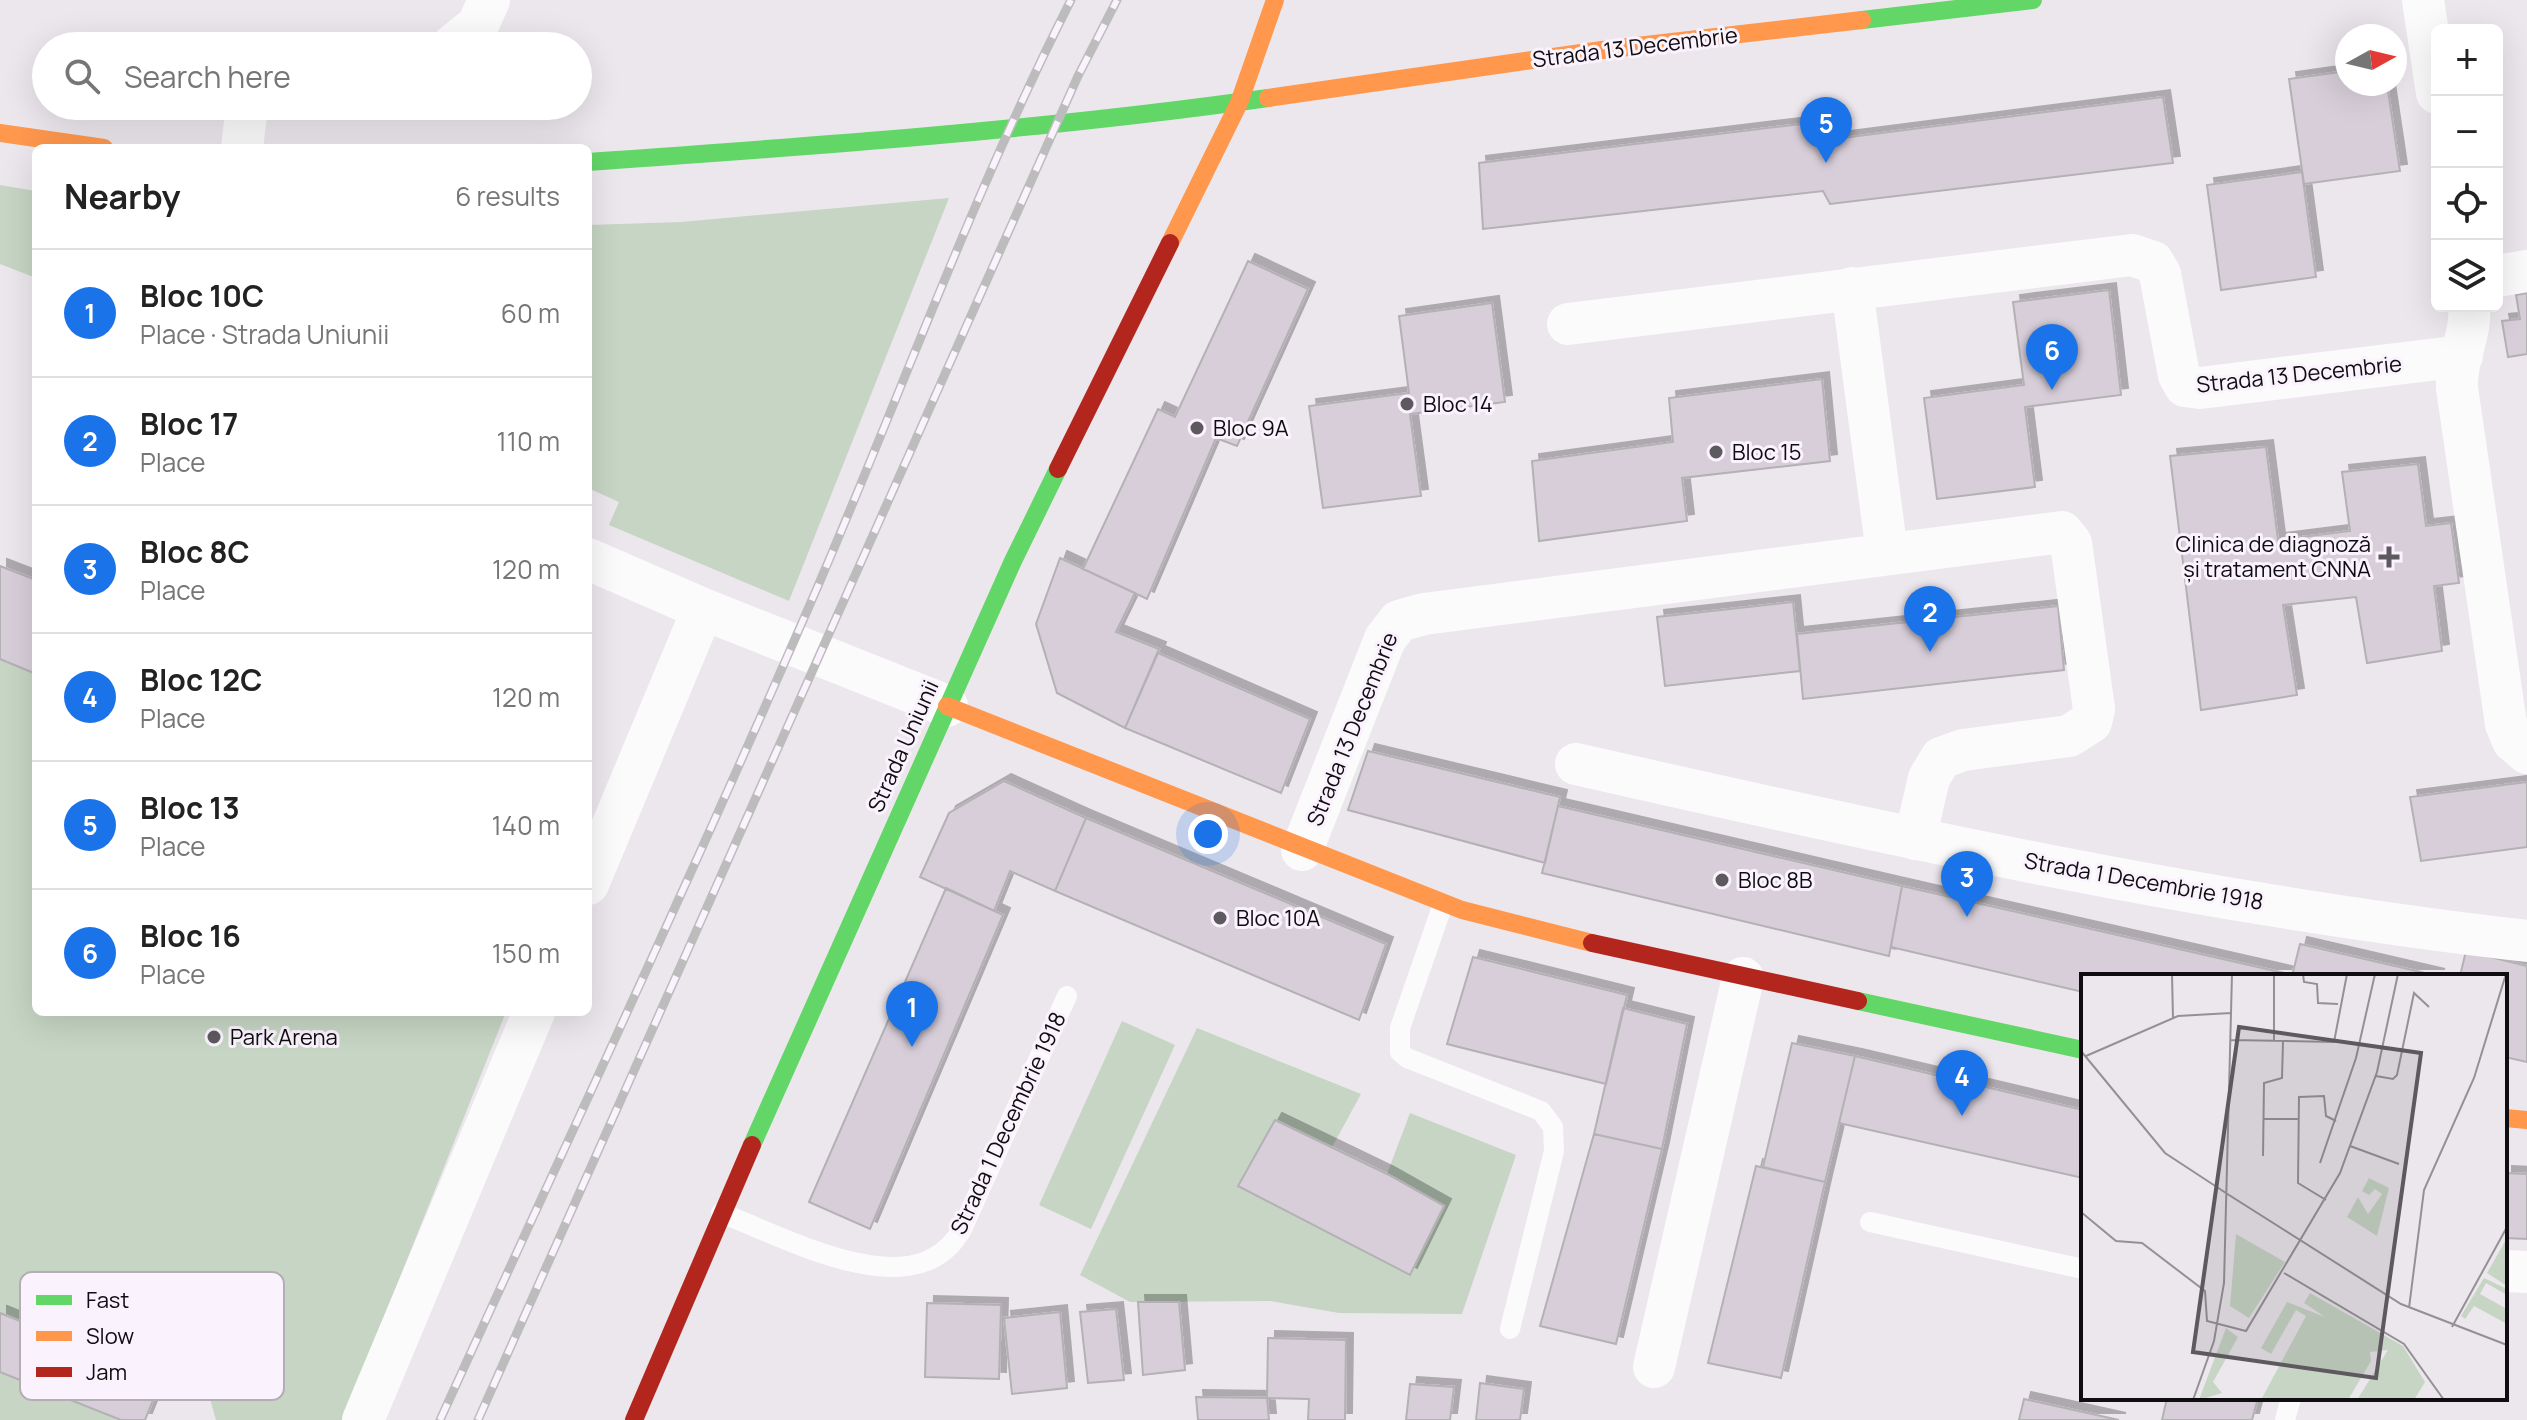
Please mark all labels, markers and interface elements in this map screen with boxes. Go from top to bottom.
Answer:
street label: Strada 13 Decembrie [1531,20,1739,74]
north arrow [2335,24,2407,96]
map controls [2431,24,2503,312]
button: + [2431,24,2503,96]
search box [32,32,592,120]
icon: search [60,54,104,98]
text: Search here [124,56,291,97]
button: − [2431,96,2503,168]
pin: 5 [1800,97,1852,163]
button: locate [2431,168,2503,240]
text: Nearby [64,173,180,219]
text: 6 results [455,178,560,214]
button: layers [2431,240,2503,312]
text: Bloc 10C [140,275,264,316]
text: 1 [84,295,96,331]
text: 60 m [501,295,560,331]
text: Place · Strada Uniunii [140,316,389,352]
pin: 6 [2026,324,2078,390]
street label: Strada 13 Decembrie [2195,348,2403,400]
place label: Bloc 14 [1423,389,1493,419]
marker: Bloc 14 [1398,395,1416,413]
text: Bloc 17 [140,403,238,444]
place label: Bloc 9A [1213,413,1289,443]
marker: Bloc 9A [1188,419,1206,437]
text: 2 [82,423,98,459]
text: 110 m [497,423,560,459]
place label: Bloc 15 [1732,437,1802,467]
marker: Bloc 15 [1707,443,1725,461]
text: Place [140,444,205,480]
place label: Clinica de diagnoză și tratament CNNA [2176,529,2371,584]
text: Bloc 8C [140,531,250,572]
marker: Clinica de diagnoză și tratament CNNA [2378,546,2400,568]
text: 3 [82,551,98,587]
text: 120 m [492,551,560,587]
text: Place [140,572,205,608]
pin: 2 [1904,586,1956,652]
street label: Strada 13 Decembrie [1299,628,1405,830]
text: Bloc 12C [140,659,262,700]
street label: Strada Uniunii [860,675,946,817]
text: 4 [82,679,98,715]
text: 120 m [492,679,560,715]
text: Place [140,700,205,736]
text: Bloc 13 [140,787,240,828]
text: 5 [82,807,98,843]
text: 140 m [491,807,560,843]
your location [1188,814,1228,854]
text: Place [140,828,205,864]
street label: Strada 1 Decembrie 1918 [2022,845,2266,917]
pin: 3 [1941,851,1993,917]
place label: Bloc 8B [1738,865,1812,895]
marker: Bloc 8B [1713,871,1731,889]
place label: Bloc 10A [1236,903,1320,933]
marker: Bloc 10A [1211,909,1229,927]
text: Bloc 16 [140,915,241,956]
text: 6 [82,935,98,971]
text: 150 m [492,935,560,971]
text: Place [140,956,205,992]
inset map [2081,974,2507,1400]
pin: 1 [886,981,938,1047]
street label: Strada 1 Decembrie 1918 [943,1007,1073,1239]
place label: Park Arena [230,1022,338,1052]
marker: Park Arena [205,1028,223,1046]
pin: 4 [1936,1050,1988,1116]
legend [20,1272,284,1400]
text: Fast [86,1285,129,1315]
text: Slow [86,1321,134,1351]
text: Jam [86,1357,127,1387]

